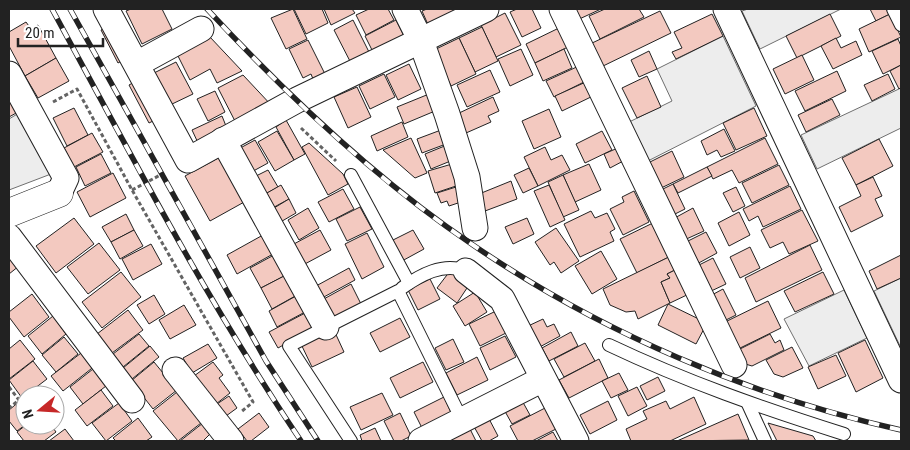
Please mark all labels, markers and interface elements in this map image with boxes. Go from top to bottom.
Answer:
scale bar [18,15,102,47]
text: 20 m [25,24,55,42]
north arrow [15,385,65,435]
text: N [19,407,37,421]

